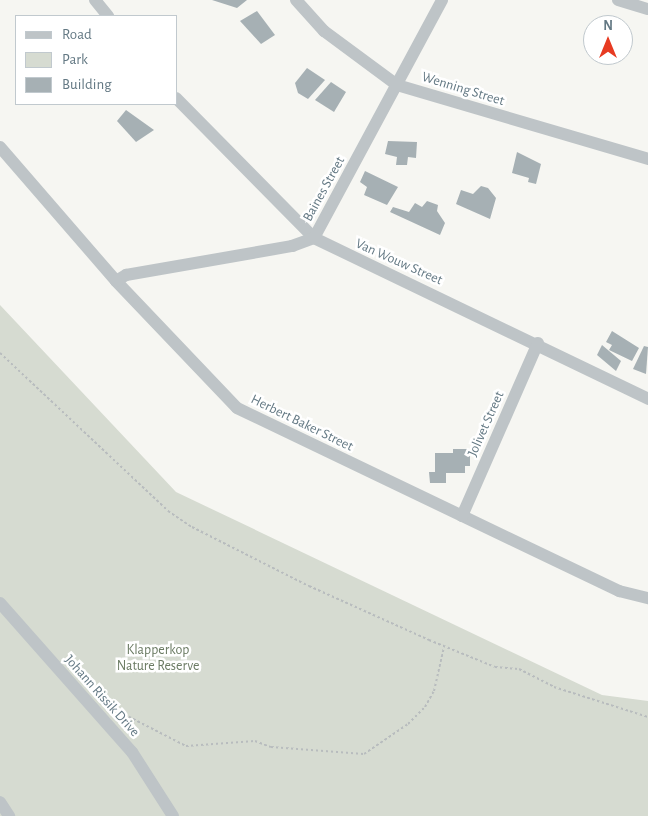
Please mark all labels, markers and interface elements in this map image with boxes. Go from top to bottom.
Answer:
legend [15,15,178,105]
north arrow [583,15,633,65]
text: N [603,19,613,33]
text: Road [62,27,92,42]
text: Park [62,52,88,67]
street label: Wenning Street [420,68,506,110]
text: Building [62,77,112,92]
street label: Baines Street [299,154,349,224]
street label: Van Wouw Street [353,235,445,289]
street label: Jolivet Street [464,389,508,459]
street label: Herbert Baker Street [248,391,356,455]
park label: Klapperkop Nature Reserve [117,642,199,674]
street label: Johann Rissik Drive [61,652,143,740]

